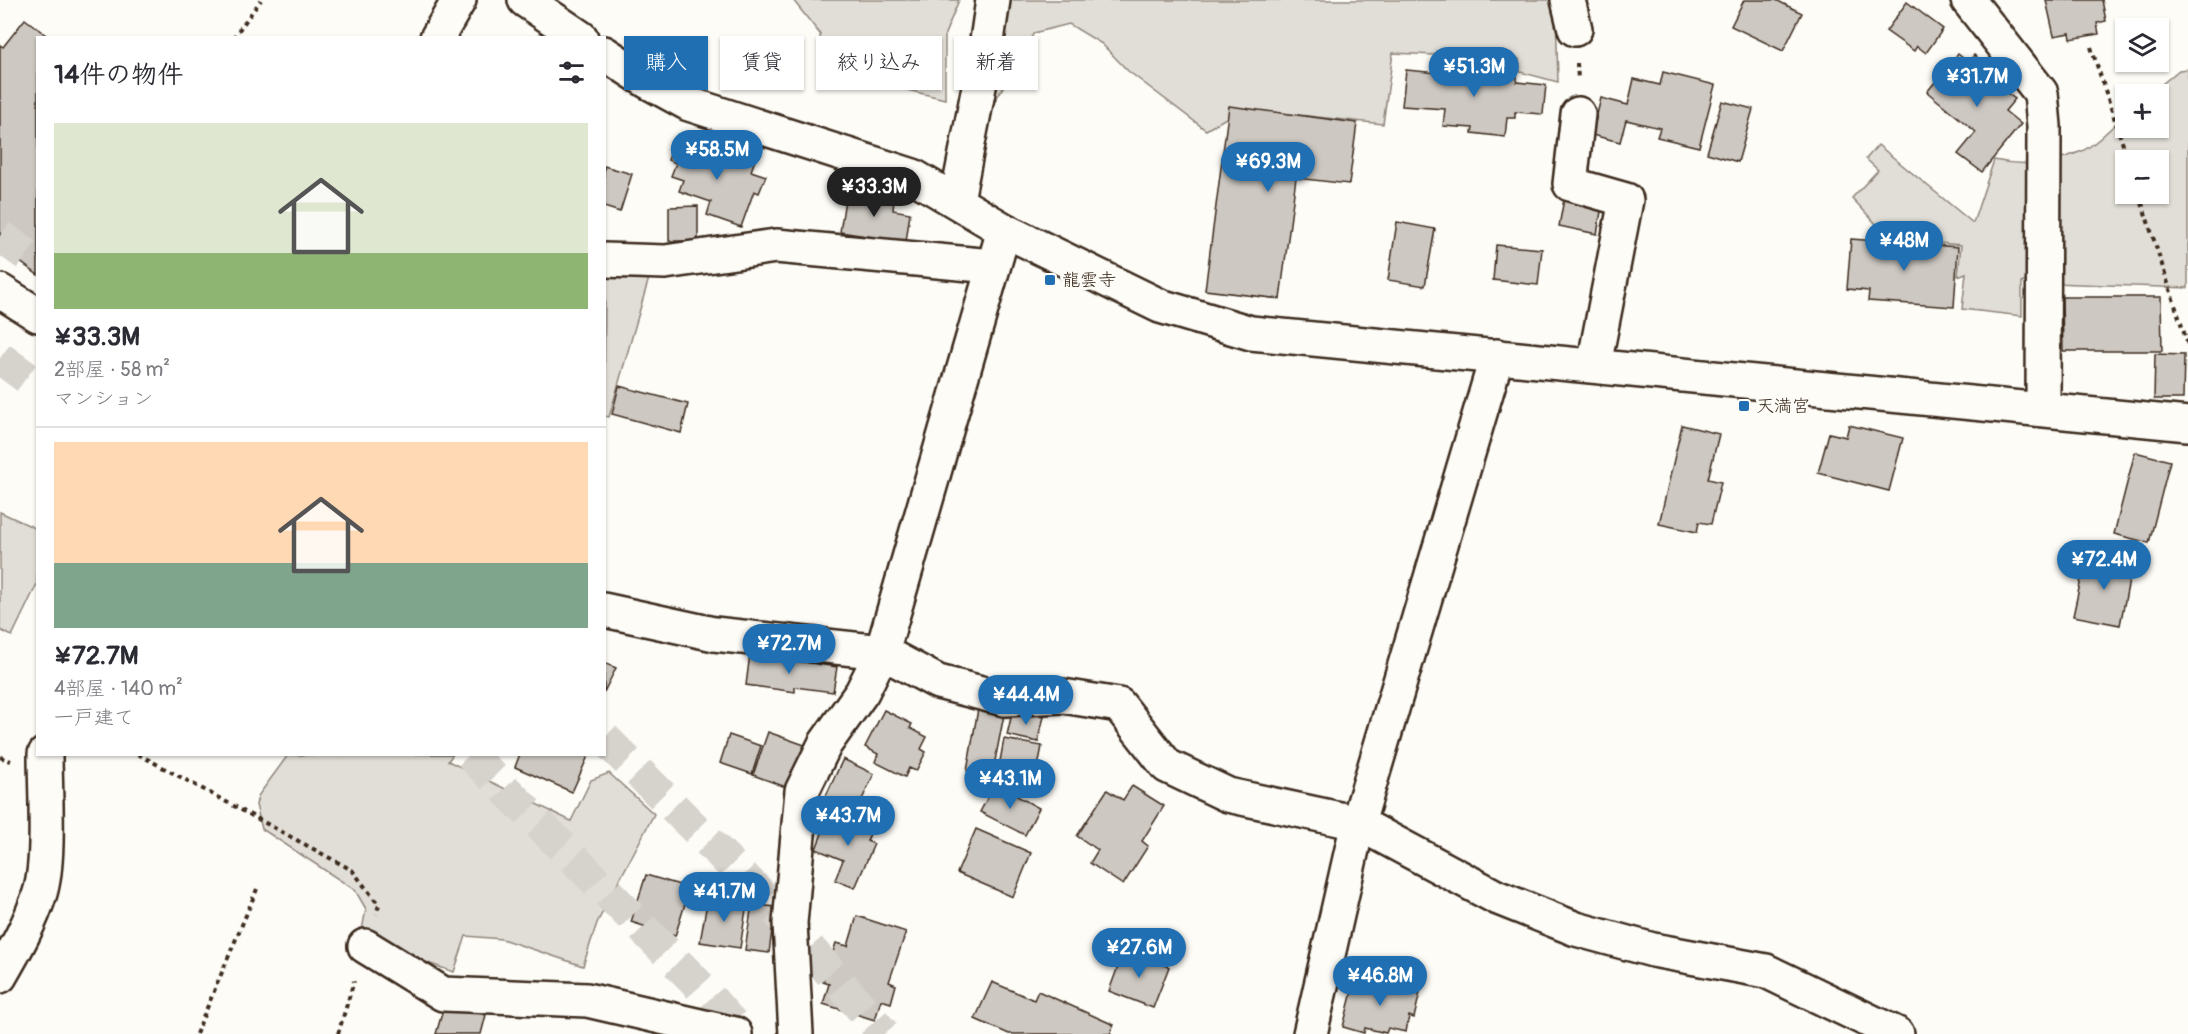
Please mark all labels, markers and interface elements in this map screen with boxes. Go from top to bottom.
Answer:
map controls [2115,18,2169,204]
button: layers [2115,18,2169,72]
chip: 購入 [624,36,708,90]
chip: 賃貸 [720,36,804,90]
chip: 絞り込み [816,36,942,90]
chip: 新着 [954,36,1038,90]
pin: ¥51.3M [1425,47,1523,98]
text: ¥51.3M [1443,54,1505,79]
icon: filters [555,56,588,89]
pin: ¥31.7M [1928,57,2026,108]
text: 14件の物件 [54,59,183,91]
text: ¥31.7M [1946,64,2008,89]
button: + [2115,84,2169,138]
pin: ¥58.5M [668,130,766,181]
text: ¥58.5M [685,137,749,162]
pin: ¥69.3M [1219,142,1317,193]
text: ¥69.3M [1235,149,1301,174]
button: − [2115,150,2169,204]
icon: home [267,162,375,270]
pin: ¥33.3M [825,167,923,218]
text: ¥33.3M [841,174,907,199]
pin: ¥48M [1868,221,1940,272]
text: ¥48M [1879,228,1929,253]
place label: 龍雲寺 [1062,269,1116,292]
marker: 龍雲寺 [1043,273,1057,287]
text: ¥33.3M [54,321,140,353]
text: 2部屋 · 58 m² [54,357,170,382]
text: マンション [54,386,153,411]
place label: 天満宮 [1756,395,1810,418]
marker: 天満宮 [1737,399,1751,413]
icon: home [267,481,375,589]
pin: ¥72.4M [2055,540,2153,591]
text: ¥72.4M [2071,547,2137,572]
pin: ¥72.7M [740,624,838,675]
text: ¥72.7M [757,631,822,656]
text: ¥72.7M [54,640,139,672]
pin: ¥44.4M [977,675,1075,726]
text: 4部屋 · 140 m² [54,676,183,701]
text: ¥44.4M [992,682,1060,707]
text: 一戸建て [54,705,134,730]
pin: ¥43.1M [961,759,1059,810]
text: ¥43.1M [978,766,1042,791]
pin: ¥43.7M [799,796,897,847]
text: ¥43.7M [815,803,881,828]
pin: ¥41.7M [675,872,773,923]
text: ¥41.7M [693,879,755,904]
pin: ¥27.6M [1090,928,1188,979]
text: ¥27.6M [1106,935,1172,960]
pin: ¥46.8M [1331,956,1429,1007]
text: ¥46.8M [1347,963,1413,988]

